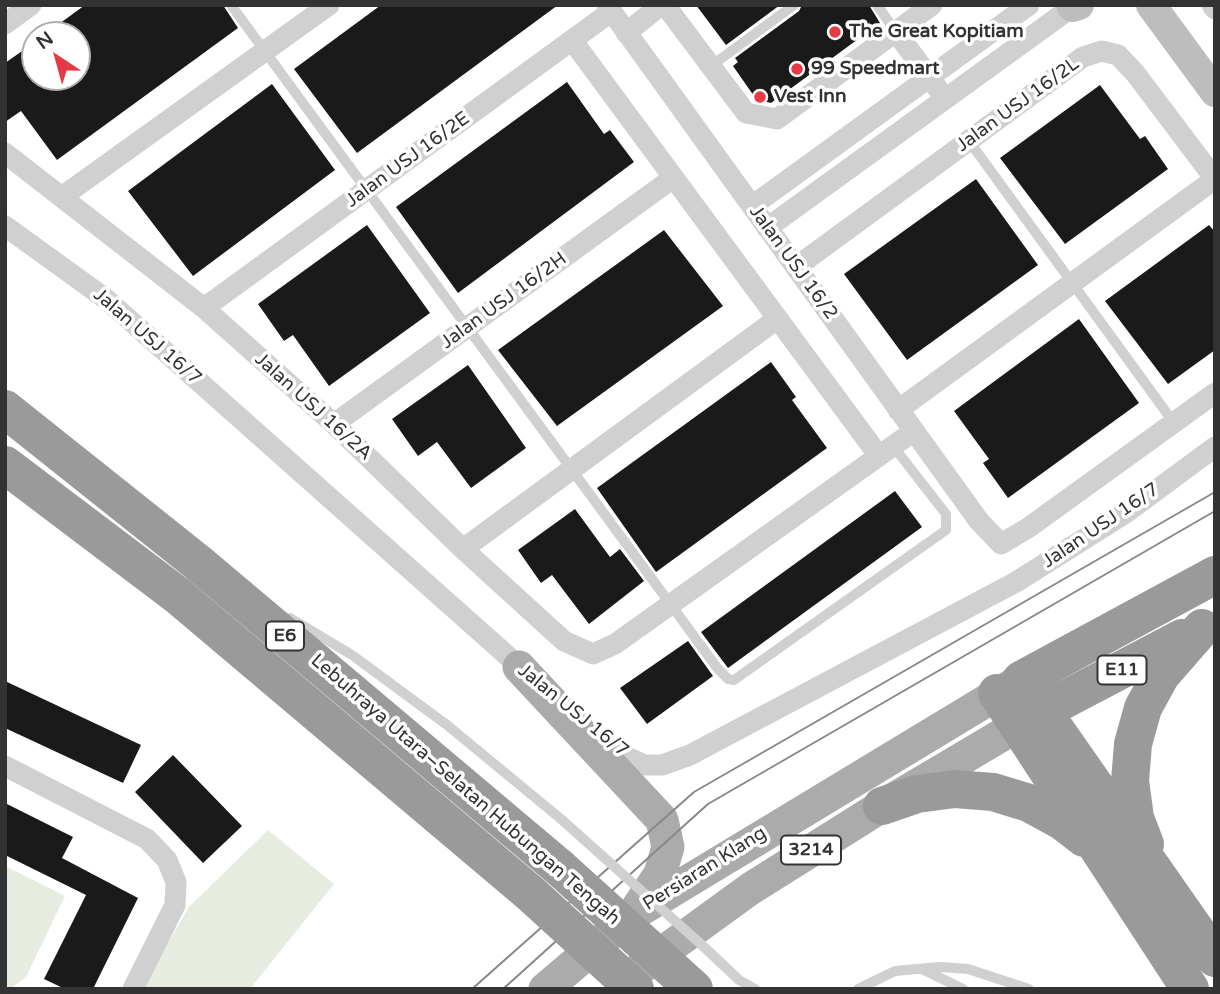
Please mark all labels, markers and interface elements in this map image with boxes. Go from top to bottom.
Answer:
north arrow [21,21,91,91]
place label: The Great Kopitiam [849,21,1024,43]
marker: The Great Kopitiam [827,24,843,40]
text: N [32,27,57,54]
street label: Jalan USJ 16/2L [952,53,1084,157]
place label: 99 Speedmart [811,58,939,80]
marker: 99 Speedmart [789,61,805,77]
place label: Vest Inn [774,86,847,108]
marker: Vest Inn [752,89,768,105]
street label: Jalan USJ 16/2E [342,107,474,213]
street label: Jalan USJ 16/2 [744,201,842,325]
street label: Jalan USJ 16/2H [437,248,571,354]
street label: Jalan USJ 16/7 [88,284,206,390]
street label: Jalan USJ 16/2A [250,348,376,466]
street label: Jalan USJ 16/7 [1038,479,1164,573]
road number: E6 [266,622,304,650]
street label: Lebuhraya Utara–Selatan Hubungan Tengah [306,650,624,930]
road number: E11 [1098,656,1146,684]
street label: Jalan USJ 16/7 [513,659,633,763]
street label: Persiaran Klang [639,822,771,916]
road number: 3214 [781,836,841,864]

